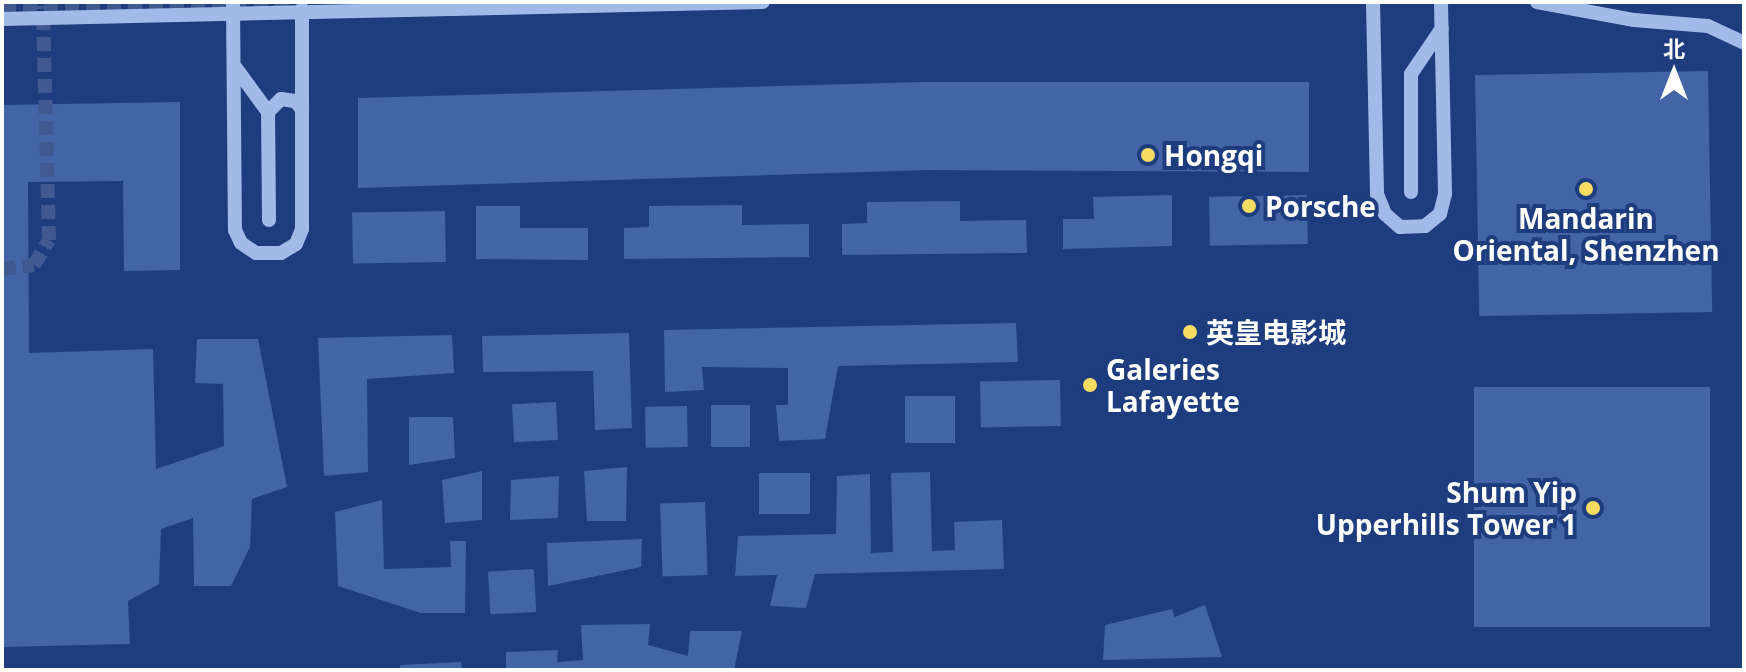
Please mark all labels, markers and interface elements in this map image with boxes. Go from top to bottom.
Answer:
north arrow [1634,32,1714,112]
text: 北 [1663,33,1685,63]
place label: Hongqi [1164,138,1263,172]
marker: Hongqi [1139,146,1157,164]
marker: Mandarin Oriental, Shenzhen [1577,180,1595,198]
place label: Porsche [1265,189,1376,223]
marker: Porsche [1240,197,1258,215]
place label: Mandarin Oriental, Shenzhen [1452,201,1720,267]
place label: 英皇电影城 [1206,315,1346,349]
marker: 英皇电影城 [1181,323,1199,341]
place label: Galeries Lafayette [1106,352,1240,418]
marker: Galeries Lafayette [1081,376,1099,394]
place label: Shum Yip Upperhills Tower 1 [1316,475,1577,541]
marker: Shum Yip Upperhills Tower 1 [1584,499,1602,517]

